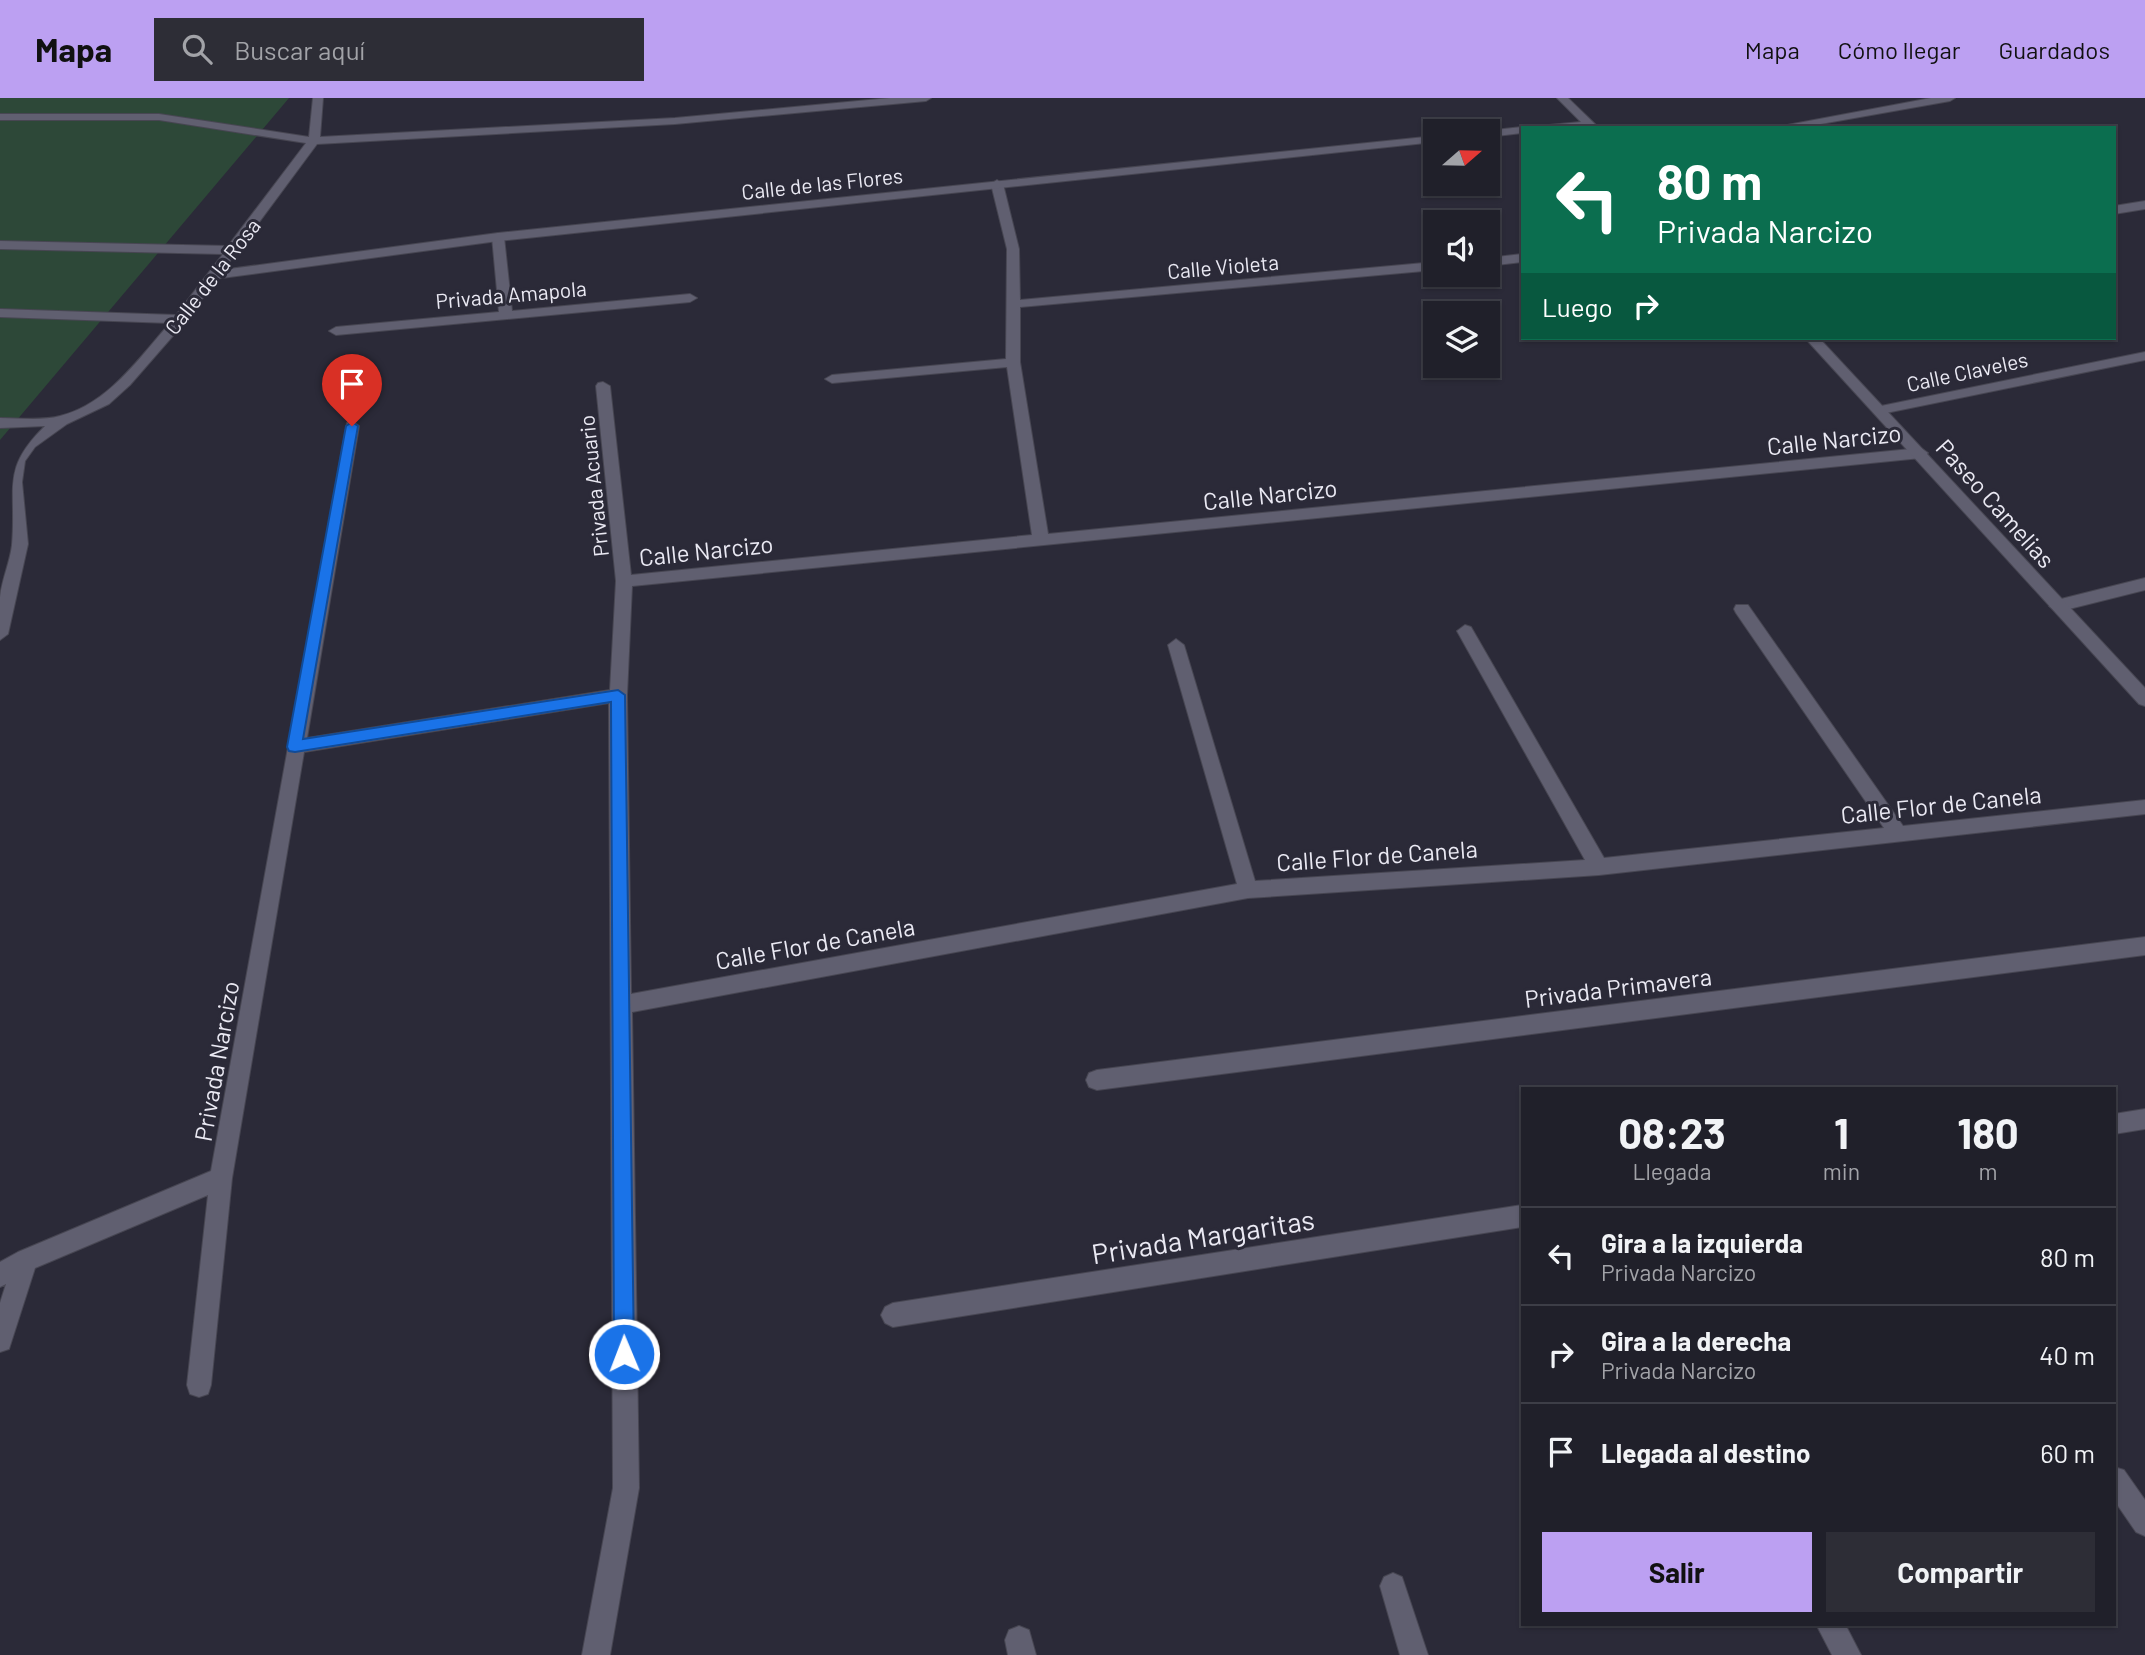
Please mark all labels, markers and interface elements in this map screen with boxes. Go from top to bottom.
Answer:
search box [154,18,644,81]
text: Mapa [35,29,112,69]
icon: search [178,30,216,68]
text: Buscar aquí [234,34,365,65]
text: Mapa [1745,35,1800,64]
text: Cómo llegar [1838,35,1960,64]
text: Guardados [1998,35,2110,64]
north arrow [1423,119,1500,196]
map controls [1423,119,1500,378]
text: 80 m [1657,151,1762,210]
icon: left [1542,154,1633,245]
street label: Calle de las Flores [740,162,904,204]
button: sound [1423,210,1500,287]
text: Privada Narcizo [1657,211,1873,249]
street label: Calle de la Rosa [159,213,265,339]
street label: Calle Violeta [1166,249,1280,283]
street label: Privada Amapola [434,275,588,313]
icon: right [1627,287,1665,325]
text: Luego [1542,291,1613,322]
button: layers [1423,301,1500,378]
street label: Calle Claveles [1904,346,2030,396]
pin [322,354,382,426]
icon: arrive [333,365,371,403]
street label: Privada Acuario [573,414,613,558]
street label: Calle Narcizo [1765,418,1903,460]
street label: Paseo Camelias [1931,433,2061,573]
street label: Calle Narcizo [1201,473,1339,515]
street label: Calle Narcizo [637,529,775,571]
street label: Calle Flor de Canela [1839,779,2043,829]
street label: Calle Flor de Canela [1275,833,1479,877]
street label: Calle Flor de Canela [713,911,917,975]
street label: Privada Primavera [1523,961,1713,1013]
street label: Privada Narcizo [188,979,244,1143]
text: 08:23 [1618,1107,1726,1157]
text: 1 [1834,1107,1849,1157]
text: 180 [1957,1107,2019,1157]
text: Llegada [1632,1157,1711,1185]
text: min [1823,1157,1860,1185]
text: m [1979,1157,1998,1185]
street label: Privada Margaritas [1089,1202,1317,1270]
text: Gira a la izquierda [1601,1227,1803,1258]
icon: left [1542,1237,1580,1275]
text: 80 m [2040,1241,2095,1272]
text: Privada Narcizo [1601,1258,1756,1286]
position arrow [587,1317,661,1391]
text: Gira a la derecha [1601,1325,1791,1356]
icon: right [1542,1335,1580,1373]
text: 40 m [2039,1339,2095,1370]
text: Privada Narcizo [1601,1356,1756,1384]
icon: arrive [1542,1433,1580,1471]
text: Llegada al destino [1601,1437,1810,1468]
text: 60 m [2040,1437,2095,1468]
button: Salir [1542,1532,1812,1612]
button: Compartir [1826,1532,2095,1612]

